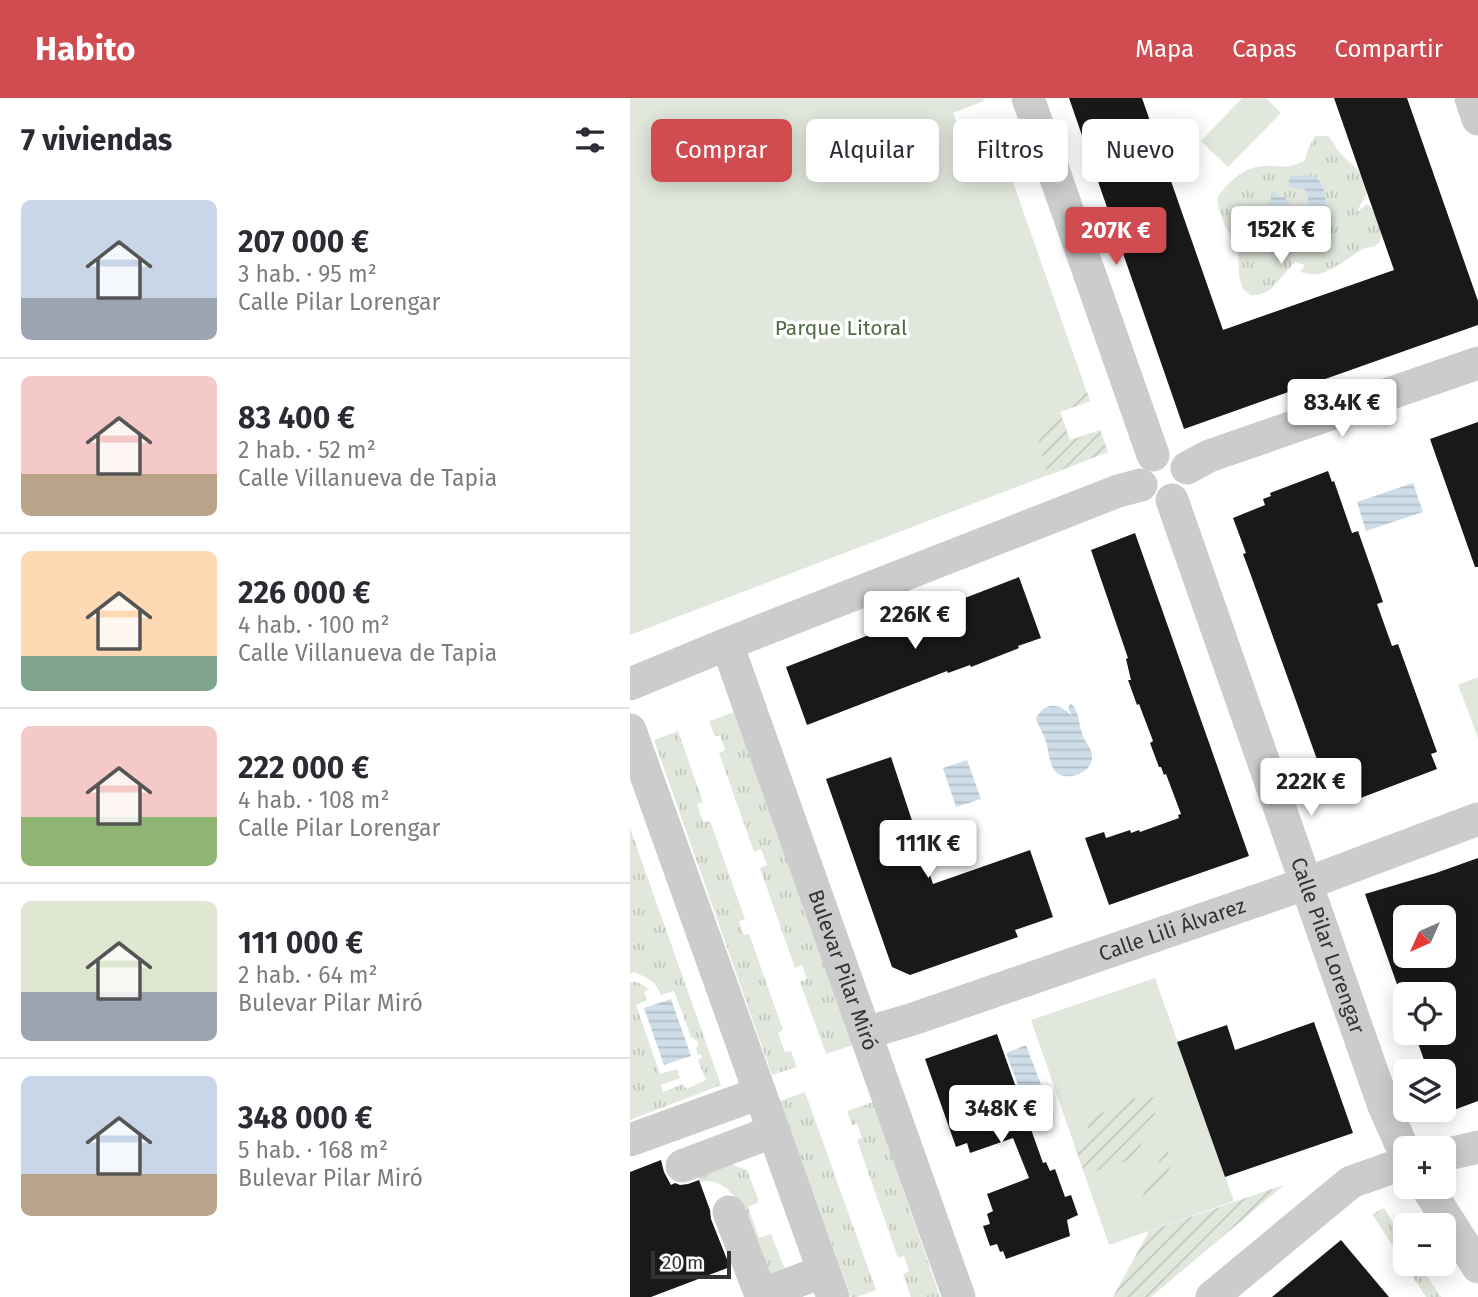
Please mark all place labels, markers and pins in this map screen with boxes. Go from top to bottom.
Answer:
pin: 152K € [1224,206,1338,266]
pin: 207K € [1059,208,1173,267]
pin: 83.4K € [1277,380,1407,439]
pin: 226K € [858,592,972,651]
pin: 222K € [1254,758,1368,818]
pin: 111K € [871,820,985,880]
pin: 348K € [944,1086,1058,1145]

